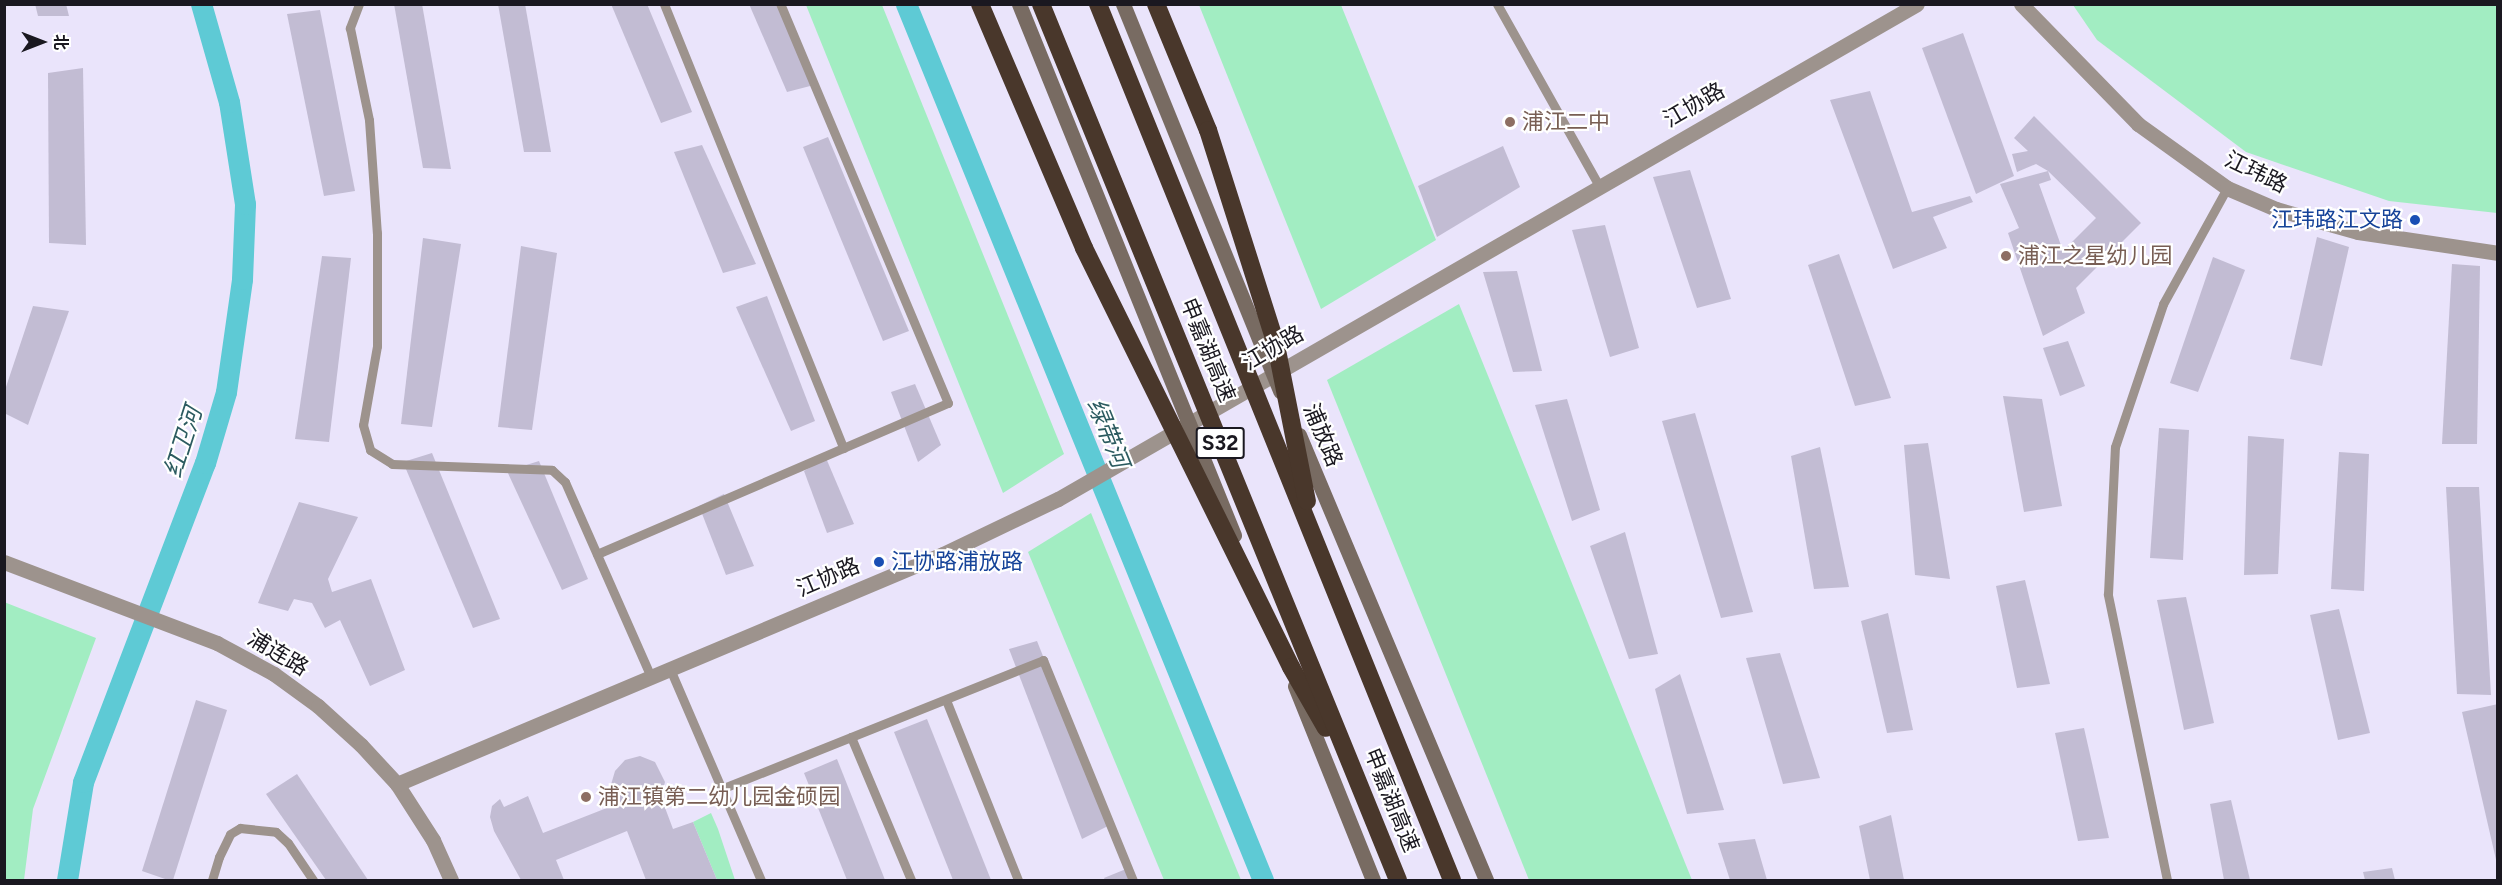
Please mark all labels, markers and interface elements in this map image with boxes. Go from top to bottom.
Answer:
north arrow [12,12,72,72]
text: 北 [51,34,70,50]
street label: 江协路 [1659,77,1729,133]
place label: 浦江二中 [1522,109,1610,135]
marker: 浦江二中 [1503,115,1517,129]
street label: 江玮路 [2221,146,2291,198]
place label: 江玮路江文路 [2271,207,2403,233]
marker: 江玮路江文路 [2408,213,2422,227]
place label: 浦江之星幼儿园 [2018,243,2172,269]
marker: 浦江之星幼儿园 [1999,249,2013,263]
street label: 申嘉湖高速 [1175,294,1241,406]
street label: 江协路 [1238,320,1308,376]
water label: 绿带河 [1081,394,1135,472]
street label: 浦放路 [1298,399,1348,471]
water label: 红卫河 [158,403,208,481]
road number: S32 [1194,425,1246,461]
place label: 江协路浦放路 [891,549,1023,575]
street label: 江协路 [792,552,864,602]
marker: 江协路浦放路 [872,555,886,569]
street label: 浦连路 [243,625,313,681]
street label: 申嘉湖高速 [1359,744,1425,856]
place label: 浦江镇第二幼儿园金硕园 [598,784,840,810]
marker: 浦江镇第二幼儿园金硕园 [579,790,593,804]

